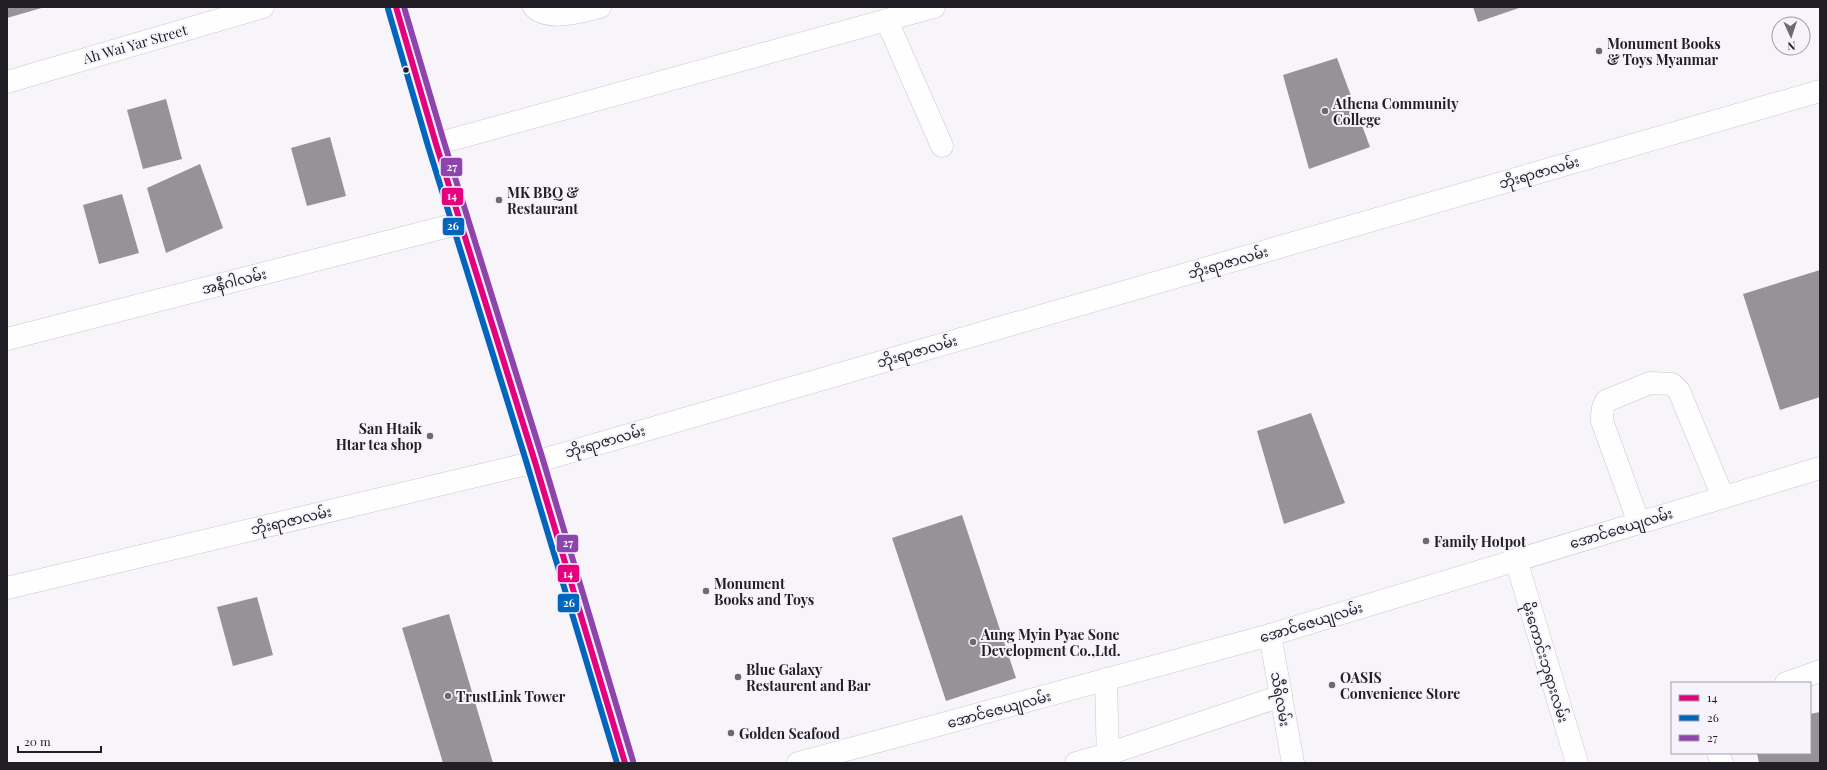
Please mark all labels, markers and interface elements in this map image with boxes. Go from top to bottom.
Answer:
north arrow [1771,16,1811,56]
street label: Ah Wai Yar Street [80,20,190,68]
place label: Monument Books & Toys Myanmar [1607,34,1721,69]
text: N [1787,39,1796,54]
marker: Monument Books & Toys Myanmar [1594,46,1604,56]
unlabelled marker [401,65,411,75]
place label: Athena Community College [1332,94,1459,129]
marker: Athena Community College [1320,106,1330,116]
street label: ဘိုးရာဇာလမ်း [1497,151,1582,195]
line badge: 27 [440,157,463,177]
text: 27 [447,159,457,174]
place label: MK BBQ & Restaurant [507,183,579,218]
line badge: 14 [441,187,464,206]
text: 14 [447,188,457,203]
marker: MK BBQ & Restaurant [494,195,504,205]
line badge: 26 [442,217,465,236]
text: 26 [447,218,459,233]
street label: ဘိုးရာဇာလမ်း [1186,241,1271,285]
street label: အနီဂါလမ်း [200,264,269,301]
street label: ဘိုးရာဇာလမ်း [875,330,960,374]
place label: San Htaik Htar tea shop [336,419,423,454]
street label: ဘိုးရာဇာလမ်း [563,420,648,464]
marker: San Htaik Htar tea shop [425,431,435,441]
street label: ဘိုးရာဇာလမ်း [249,501,334,541]
street label: အောင်ဇေယျလမ်း [1567,503,1676,556]
place label: Family Hotpot [1434,532,1526,551]
line badge: 27 [556,534,579,553]
text: 27 [563,535,573,550]
marker: Family Hotpot [1421,536,1431,546]
line badge: 14 [557,564,580,583]
text: 14 [563,566,573,581]
place label: Monument Books and Toys [714,574,814,609]
marker: Monument Books and Toys [701,586,711,596]
line badge: 26 [557,593,580,613]
text: 26 [563,595,575,610]
street label: အောင်ဇေယျလမ်း [1257,597,1366,650]
street label: မိုးကောင်းဘုရားလမ်း [1516,599,1573,726]
place label: Aung Myin Pyae Sone Development Co.,Ltd. [980,625,1121,660]
marker: Aung Myin Pyae Sone Development Co.,Ltd. [968,637,978,647]
place label: Blue Galaxy Restaurent and Bar [746,660,871,695]
place label: OASIS Convenience Store [1340,668,1460,703]
street label: သီရိလမ်း [1264,670,1295,728]
marker: Blue Galaxy Restaurent and Bar [733,672,743,682]
marker: OASIS Convenience Store [1327,680,1337,690]
legend [1671,682,1811,754]
street label: အောင်ဇေယျလမ်း [945,686,1054,735]
place label: TrustLink Tower [456,687,566,706]
text: 14 [1707,689,1717,705]
marker: TrustLink Tower [443,691,453,701]
text: 26 [1707,709,1719,725]
place label: Golden Seafood [739,724,840,743]
scale bar [18,728,101,754]
marker: Golden Seafood [726,728,736,738]
text: 27 [1707,729,1718,745]
text: 20 m [24,733,51,749]

